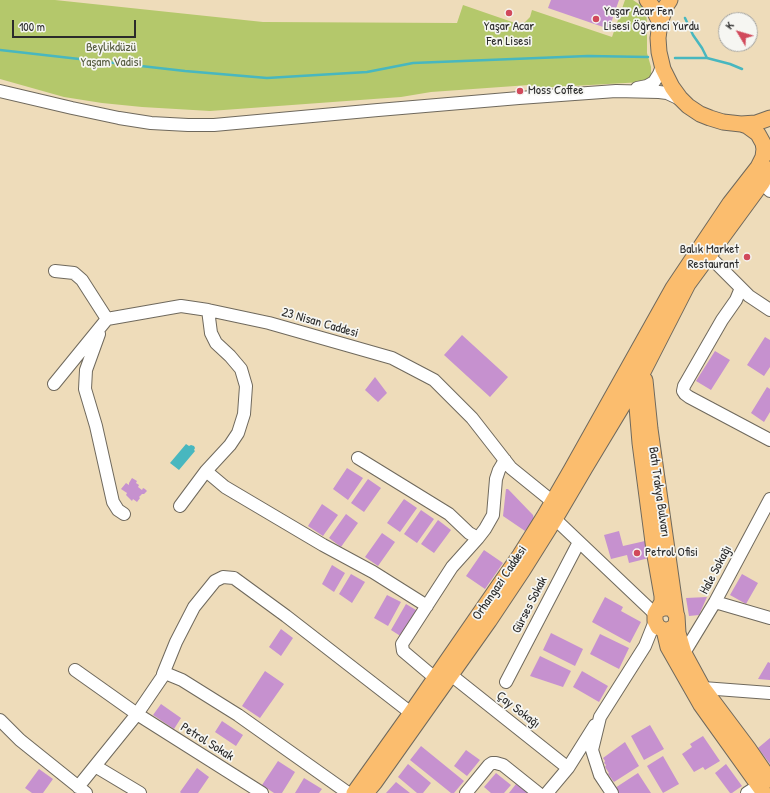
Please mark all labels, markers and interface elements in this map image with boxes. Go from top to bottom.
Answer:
place label: Yaşar Acar Fen Lisesi Öğrenci Yurdu [604,4,699,35]
marker: Yaşar Acar Fen Lisesi [504,8,514,18]
scale bar [14,12,138,38]
north arrow [718,12,758,52]
marker: Yaşar Acar Fen Lisesi Öğrenci Yurdu [591,14,601,24]
text: 100 m [19,18,45,35]
place label: Yaşar Acar Fen Lisesi [484,19,534,50]
text: K [722,19,737,32]
park label: Beylikdüzü Yaşam Vadisi [80,40,142,71]
place label: Moss Coffee [528,83,584,99]
marker: Moss Coffee [515,86,525,96]
place label: Balık Market Restaurant [680,242,739,273]
marker: Balık Market Restaurant [742,252,752,262]
street label: 23 Nisan Caddesi [280,305,360,341]
street label: Batı Trakya Bulvarı [645,446,673,538]
street label: Orhangazi Caddesi [469,543,531,623]
street label: Hale Sokağı [697,543,735,597]
place label: Petrol Ofisi [645,545,698,561]
marker: Petrol Ofisi [632,548,642,558]
street label: Gürses Sokak [509,574,551,636]
street label: Çay Sokağı [493,688,543,732]
street label: Petrol Sokak [178,720,236,764]

